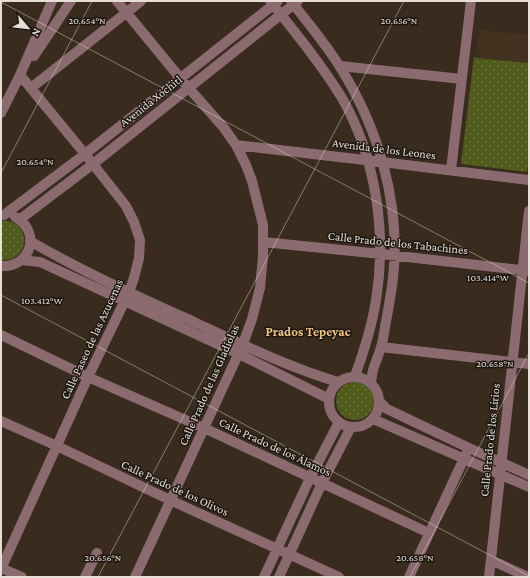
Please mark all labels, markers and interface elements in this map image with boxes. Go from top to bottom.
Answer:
north arrow [8,8,48,48]
text: 20.654°N [68,15,106,26]
text: 20.656°N [381,15,418,26]
text: N [30,27,44,39]
street label: Avenida Xóchitl [117,72,185,130]
street label: Avenida de los Leones [331,136,437,162]
text: 20.654°N [16,156,54,167]
street label: Calle Prado de los Tabachines [327,229,469,257]
text: 103.414°W [467,272,510,283]
street label: Calle Paseo de las Azucenas [58,277,126,401]
text: 103.412°W [21,295,63,306]
street label: Calle Prado de las Gladiolas [176,322,242,448]
district label: Prados Tepeyac [266,324,351,339]
text: 20.658°N [476,358,514,369]
street label: Calle Prado de los Lirios [477,382,503,497]
street label: Calle Prado de los Álamos [217,415,334,479]
street label: Calle Prado de los Olivos [119,457,231,519]
text: 20.656°N [85,552,122,563]
text: 20.658°N [396,552,434,563]

